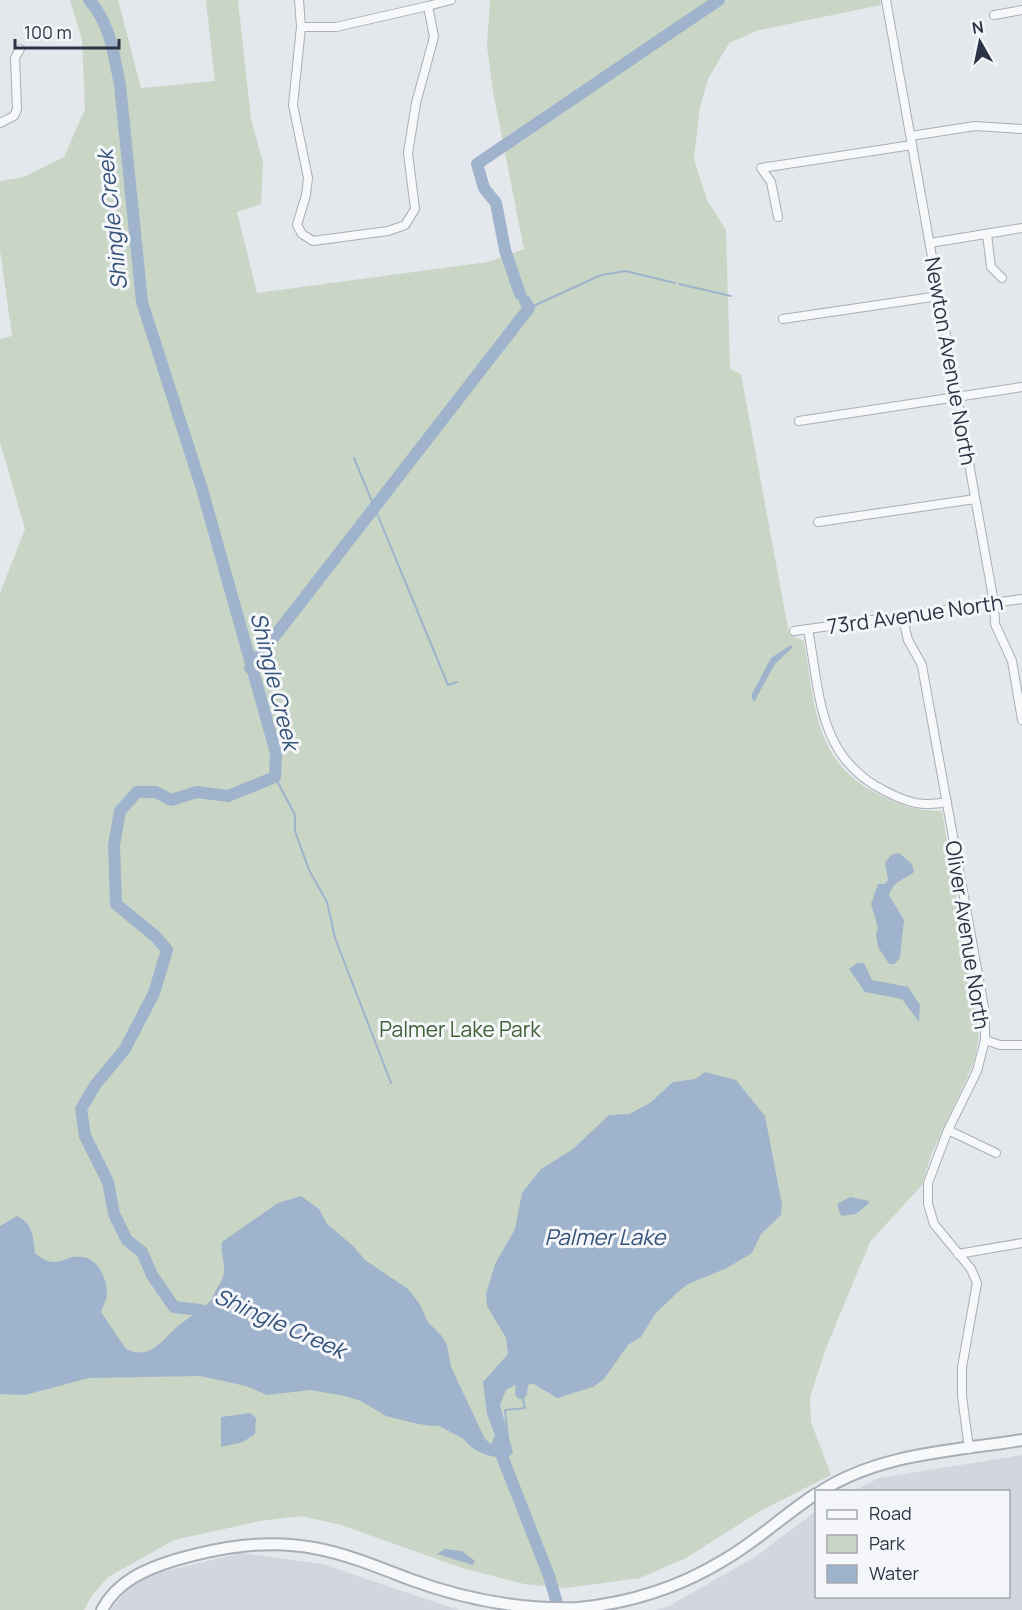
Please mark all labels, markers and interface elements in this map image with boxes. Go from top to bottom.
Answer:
scale bar [15,12,118,50]
north arrow [950,12,1010,72]
text: N [970,15,985,39]
text: 100 m [24,20,72,44]
water label: Shingle Creek [89,146,134,291]
street label: Newton Avenue North [919,255,983,467]
street label: 73rd Avenue North [825,588,1005,640]
water label: Shingle Creek [243,609,307,756]
street label: Oliver Avenue North [939,839,997,1031]
park label: Palmer Lake Park [379,1015,541,1043]
water label: Palmer Lake [545,1222,667,1252]
water label: Shingle Creek [210,1281,353,1366]
legend [815,1490,1010,1598]
text: Road [869,1501,912,1525]
text: Park [869,1531,906,1555]
text: Water [869,1561,919,1585]

